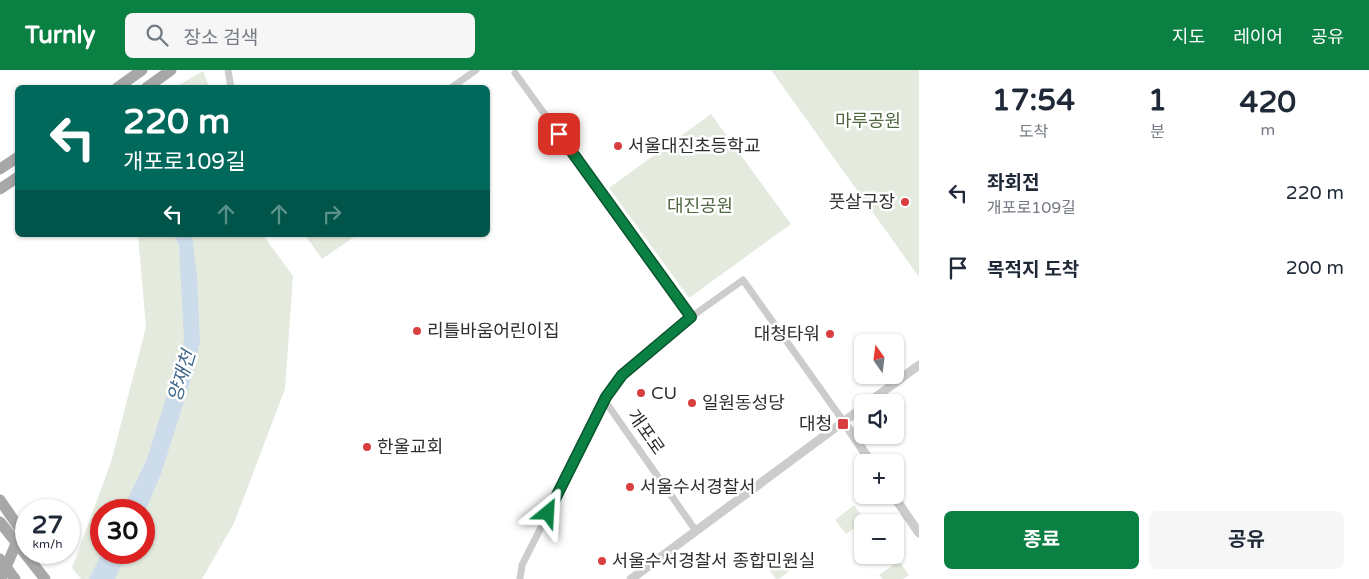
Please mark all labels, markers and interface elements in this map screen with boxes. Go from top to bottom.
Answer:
search box [125,13,475,58]
text: Turnly [25,21,95,50]
icon: search [143,21,171,49]
text: 지도 [1172,26,1205,48]
text: 레이어 [1233,26,1283,48]
text: 공유 [1311,26,1344,48]
text: 장소 검색 [183,27,258,49]
text: 17:54 [992,82,1075,119]
text: 1 [1148,82,1167,119]
text: 420 [1240,84,1296,121]
text: 220 m [123,101,230,143]
icon: left [40,105,105,170]
park label: 마루공원 [835,110,901,132]
pin [538,113,580,155]
icon: arrive [545,120,573,148]
text: m [1261,120,1275,140]
text: 도착 [1019,122,1048,142]
text: 분 [1150,122,1165,142]
place label: 서울대진초등학교 [628,135,760,157]
marker: 서울대진초등학교 [612,140,624,152]
text: 개포로109길 [123,149,245,175]
text: 좌회전 [987,172,1039,194]
icon: left [944,179,972,207]
text: 220 m [1286,182,1344,204]
place label: 풋살구장 [829,191,895,213]
park label: 대진공원 [667,195,733,217]
marker: 풋살구장 [899,196,911,208]
text: 개포로109길 [987,198,1076,218]
icon: left [159,200,187,228]
icon: ahead [212,200,240,228]
icon: ahead [265,200,293,228]
icon: right [318,200,346,228]
icon: arrive [944,254,972,282]
text: 200 m [1286,257,1344,279]
text: 목적지 도착 [987,259,1079,281]
place label: 리틀바움어린이집 [427,320,559,342]
place label: 대청타워 [754,323,820,345]
marker: 리틀바움어린이집 [411,325,423,337]
marker: 대청타워 [824,328,836,340]
north arrow [854,334,904,384]
map controls [854,334,904,564]
water label: 양재천 [164,347,201,405]
place label: CU [651,382,677,404]
marker: CU [635,387,647,399]
place label: 일원동성당 [702,392,785,414]
button: sound [854,394,904,444]
marker: 일원동성당 [686,397,698,409]
street label: 개포로 [623,405,669,459]
place label: 대청 [799,413,832,435]
marker: 대청 [836,417,850,431]
place label: 한울교회 [377,436,443,458]
marker: 한울교회 [361,441,373,453]
button: + [854,454,904,504]
place label: 서울수서경찰서 [640,476,756,498]
marker: 서울수서경찰서 [624,481,636,493]
position arrow [521,486,573,538]
speed limit sign: 30 [90,499,155,564]
text: 27 [32,510,63,540]
button: 종료 [944,511,1139,569]
button: 공유 [1149,511,1344,569]
button: − [854,514,904,564]
text: km/h [32,537,63,551]
place label: 서울수서경찰서 종합민원실 [612,550,815,572]
marker: 서울수서경찰서 종합민원실 [596,555,608,567]

